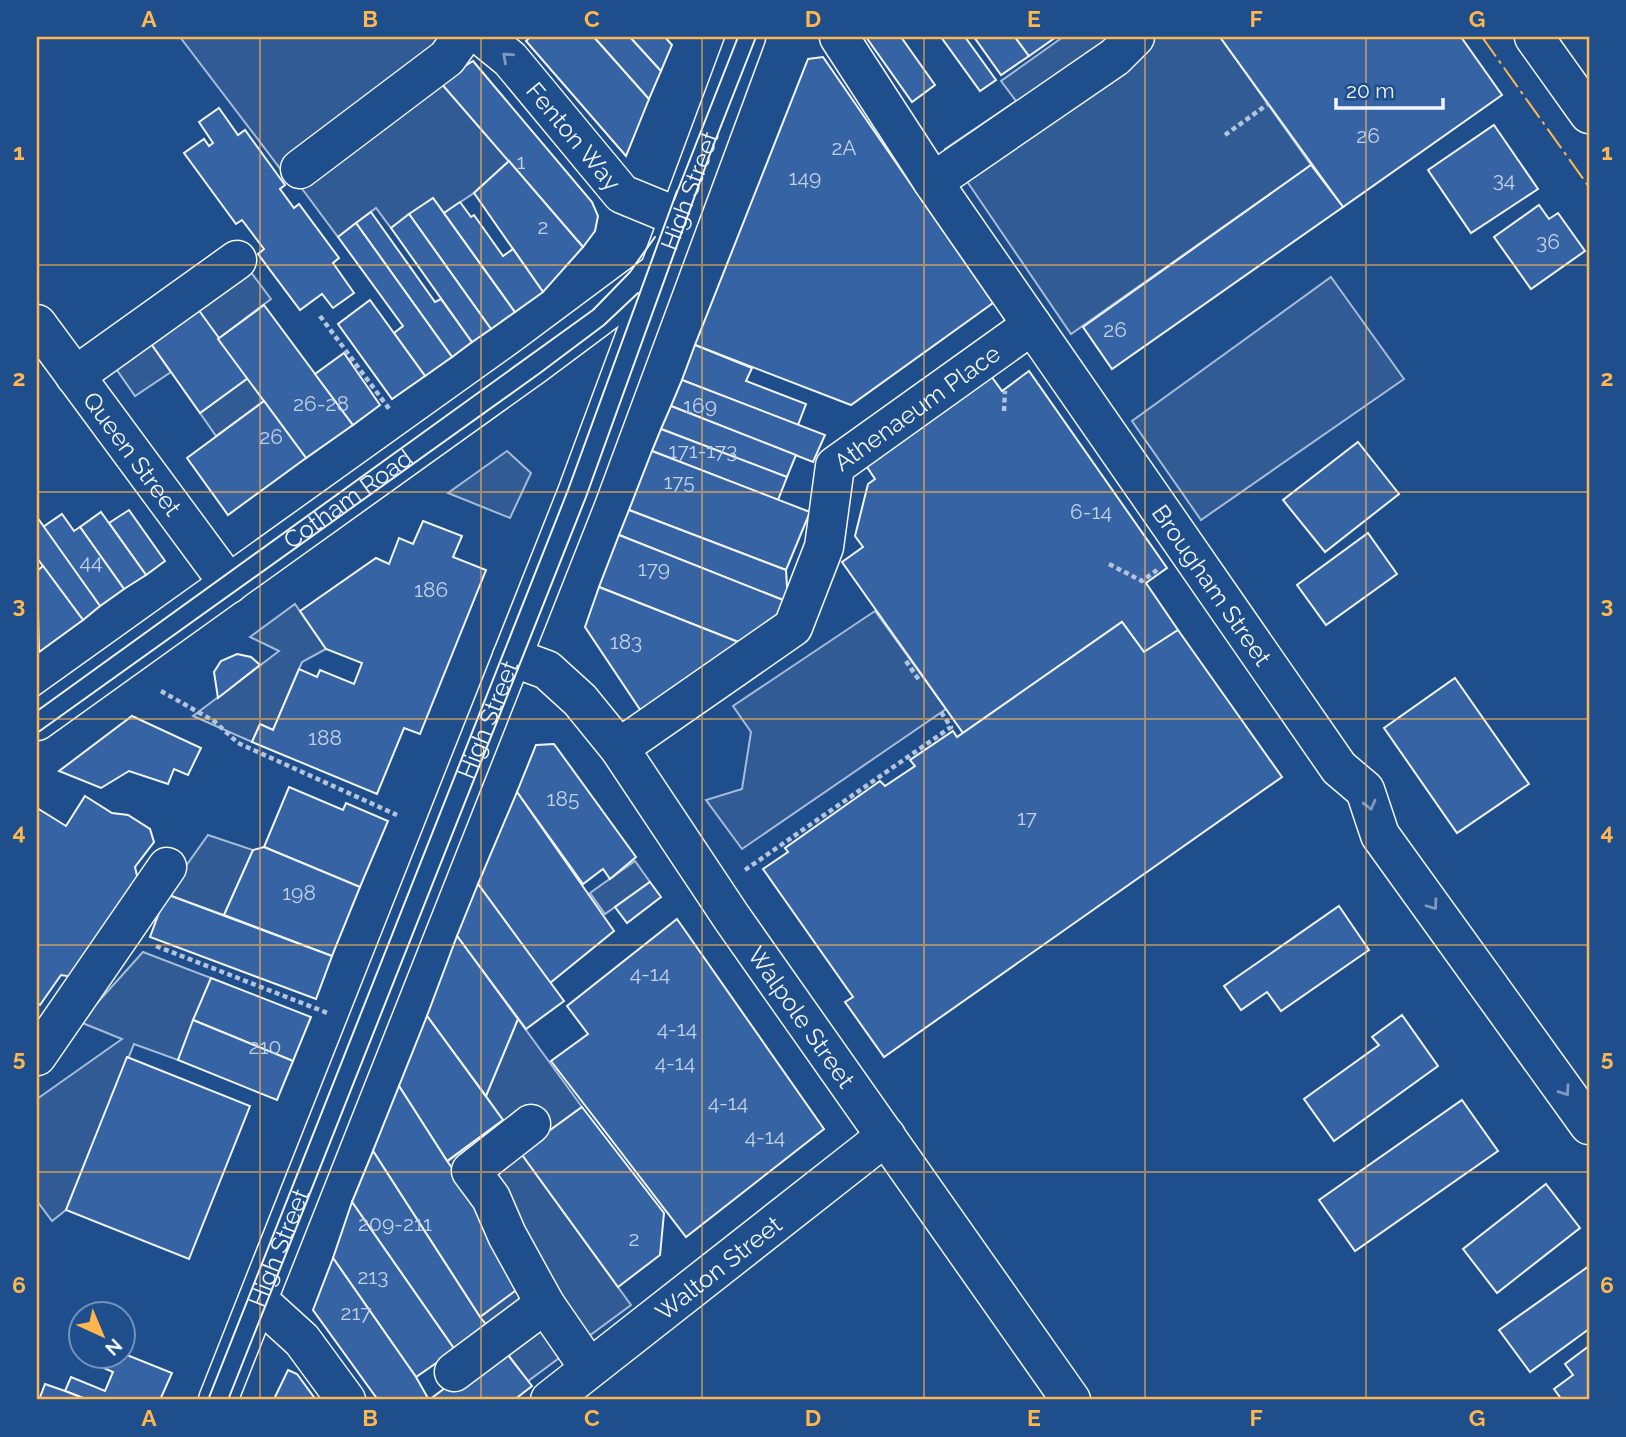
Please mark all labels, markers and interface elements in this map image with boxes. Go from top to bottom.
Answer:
text: A [141,5,157,32]
text: B [362,5,378,32]
text: C [584,5,600,32]
text: D [805,5,821,32]
text: E [1027,5,1041,32]
text: F [1249,5,1263,32]
text: G [1469,5,1485,32]
one-way arrow [502,53,515,65]
scale bar [1336,66,1442,110]
street label: Fenton Way [521,76,627,196]
text: 20 m [1346,78,1394,103]
house number: 26 [1356,123,1380,148]
street label: High Street [654,127,724,254]
house number: 2A [831,135,857,160]
text: 1 [13,138,25,165]
text: 1 [1601,138,1613,165]
house number: 1 [517,149,526,174]
house number: 149 [789,165,821,190]
house number: 34 [1493,167,1515,192]
house number: 2 [538,214,548,239]
house number: 36 [1536,229,1560,254]
house number: 26 [1103,317,1127,342]
street label: Athenaeum Place [828,338,1005,477]
text: 2 [13,364,25,391]
text: 2 [1601,364,1613,391]
street label: Queen Street [77,386,188,521]
house number: 26-28 [293,391,349,416]
house number: 169 [683,393,717,418]
house number: 26 [259,424,283,449]
house number: 171-173 [669,438,737,463]
street label: Cotham Road [278,443,418,554]
house number: 175 [663,469,695,494]
house number: 6-14 [1070,499,1112,524]
street label: Brougham Street [1146,499,1278,671]
house number: 44 [80,549,102,574]
house number: 179 [638,556,670,581]
house number: 186 [414,577,448,602]
text: 3 [13,591,25,618]
text: 3 [1601,591,1613,618]
house number: 183 [610,629,642,654]
street label: High Street [451,656,524,783]
house number: 188 [308,725,342,750]
house number: 185 [547,786,579,811]
one-way arrow [1362,799,1376,811]
house number: 17 [1017,805,1038,830]
text: 4 [12,818,26,845]
text: 4 [1600,818,1614,845]
house number: 198 [282,880,316,905]
one-way arrow [1425,897,1437,910]
street label: Walpole Street [742,941,861,1093]
house number: 4-14 [630,961,670,986]
house number: 4-14 [657,1016,697,1041]
house number: 210 [249,1034,281,1059]
text: 5 [13,1044,26,1071]
text: 5 [1601,1044,1614,1071]
house number: 4-14 [655,1050,695,1075]
one-way arrow [1557,1083,1569,1096]
house number: 4-14 [708,1090,748,1115]
house number: 4-14 [745,1124,785,1149]
street label: High Street [242,1184,315,1311]
street label: Walton Street [649,1209,787,1326]
house number: 209-211 [358,1211,432,1236]
house number: 2 [629,1226,639,1251]
house number: 213 [357,1264,389,1289]
text: 6 [12,1271,26,1298]
text: 6 [1600,1271,1614,1298]
north arrow [66,1300,136,1370]
house number: 217 [340,1300,372,1325]
text: N [101,1334,127,1360]
text: A [141,1404,157,1431]
text: B [362,1404,378,1431]
text: C [584,1404,600,1431]
text: D [805,1404,821,1431]
text: E [1027,1404,1041,1431]
text: F [1249,1404,1263,1431]
text: G [1469,1404,1485,1431]

